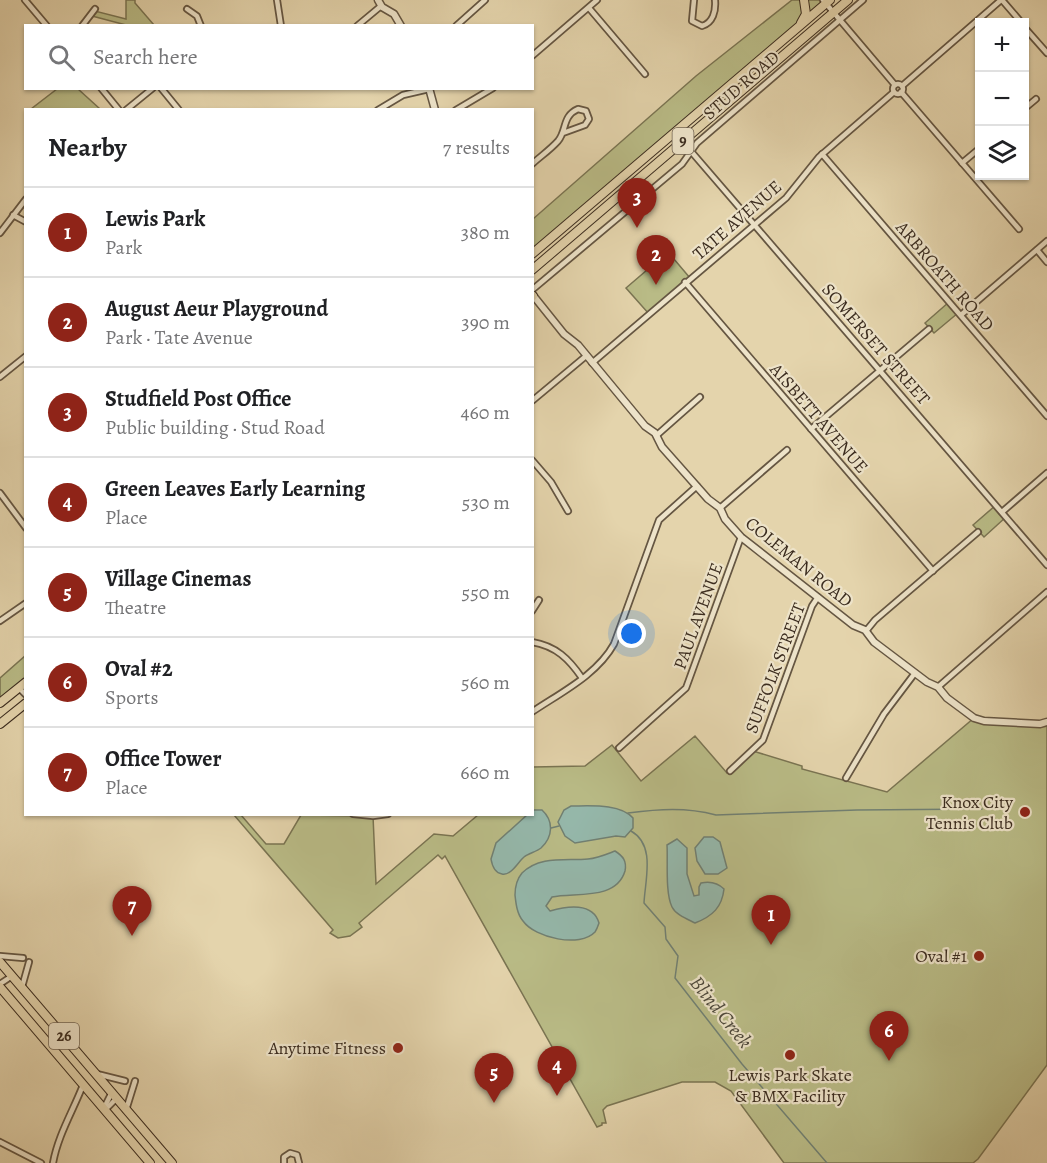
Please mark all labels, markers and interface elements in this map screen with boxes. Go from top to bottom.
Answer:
map controls [975,18,1029,180]
button: + [975,18,1029,72]
search box [24,24,534,90]
icon: search [45,41,78,74]
text: Search here [93,42,198,72]
street label: STUD ROAD [698,45,784,125]
button: − [975,72,1029,126]
button: layers [975,126,1029,180]
road number: 9 [672,128,694,154]
text: Nearby [48,130,127,165]
text: 7 results [443,134,510,161]
street label: TATE AVENUE [687,175,787,265]
pin: 3 [618,178,656,228]
text: Lewis Park [105,204,205,234]
street label: ARBROATH ROAD [890,215,1000,336]
text: 1 [64,219,71,246]
text: 380 m [461,219,510,246]
text: Park [105,234,143,261]
pin: 2 [636,236,676,285]
street label: SOMERSET STREET [816,278,936,410]
text: August Aeur Playground [105,294,328,324]
text: 2 [63,309,72,336]
text: 390 m [461,309,510,336]
text: Park · Tate Avenue [105,324,253,351]
street label: AISBETT AVENUE [764,357,874,478]
text: Studfield Post Office [105,384,291,414]
text: 3 [63,399,72,426]
text: 460 m [460,399,510,426]
text: Public building · Stud Road [105,414,325,441]
text: Green Leaves Early Learning [105,474,365,504]
text: 4 [63,489,72,516]
text: 530 m [462,489,510,516]
text: Place [105,504,147,531]
street label: COLEMAN ROAD [740,511,858,613]
street label: PAUL AVENUE [668,559,728,673]
text: Village Cinemas [105,564,252,594]
text: 5 [63,579,72,606]
text: 550 m [462,579,510,606]
text: Theatre [105,594,166,621]
street label: SUFFOLK STREET [739,599,811,737]
your location [617,619,646,648]
text: Oval #2 [105,654,173,684]
text: 6 [63,669,72,696]
text: 560 m [461,669,510,696]
text: Sports [105,684,158,711]
text: Office Tower [105,744,221,774]
text: 7 [63,759,72,786]
text: 660 m [460,759,510,786]
text: Place [105,774,147,801]
place label: Knox City Tennis Club [926,790,1014,835]
marker: Knox City Tennis Club [1018,805,1032,819]
pin: 7 [112,886,152,936]
pin: 1 [752,896,790,945]
place label: Oval #1 [915,944,967,968]
marker: Oval #1 [972,949,986,963]
water label: Blind Creek [683,970,759,1054]
pin: 6 [870,1012,908,1061]
road number: 26 [49,1023,79,1049]
place label: Anytime Fitness [267,1036,386,1060]
marker: Anytime Fitness [391,1041,405,1055]
pin: 4 [538,1046,576,1096]
marker: Lewis Park Skate & BMX Facility [783,1048,797,1062]
pin: 5 [474,1054,514,1103]
place label: Lewis Park Skate & BMX Facility [728,1063,852,1108]

